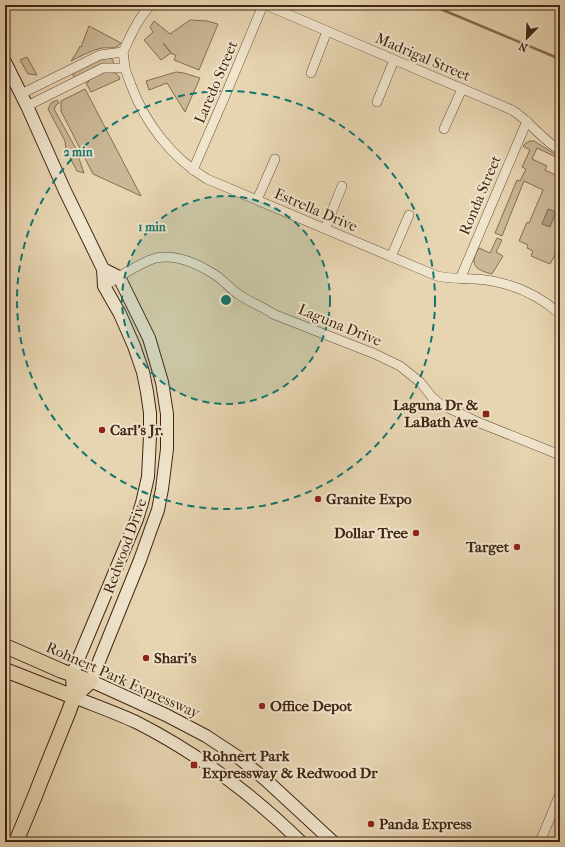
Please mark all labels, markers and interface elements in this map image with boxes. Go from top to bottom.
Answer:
north arrow [507,18,547,58]
street label: Madrigal Street [373,29,474,85]
street label: Laredo Street [190,37,242,126]
text: N [516,39,530,54]
text: 2 min [63,145,94,159]
street label: Ronda Street [455,152,505,238]
street label: Estrella Drive [272,184,361,236]
text: 1 min [138,220,167,234]
centre of rings [219,293,233,307]
street label: Laguna Drive [296,300,385,350]
place label: Laguna Dr & LaBath Ave [393,396,479,431]
marker: Laguna Dr & LaBath Ave [481,409,491,419]
place label: Carl's Jr. [110,421,164,439]
marker: Carl's Jr. [97,425,107,435]
place label: Granite Expo [326,490,412,508]
marker: Granite Expo [313,494,323,504]
street label: Redwood Drive [99,495,151,596]
place label: Dollar Tree [334,524,409,542]
marker: Dollar Tree [411,528,421,538]
place label: Target [465,538,510,556]
marker: Target [512,542,522,552]
street label: Rohnert Park Expressway [43,638,203,722]
place label: Shari's [154,649,197,667]
marker: Shari's [141,653,151,663]
place label: Office Depot [270,697,353,715]
marker: Office Depot [257,701,267,711]
place label: Rohnert Park Expressway & Redwood Dr [202,747,378,782]
marker: Rohnert Park Expressway & Redwood Dr [189,760,199,770]
place label: Panda Express [379,815,472,833]
marker: Panda Express [366,819,376,829]

